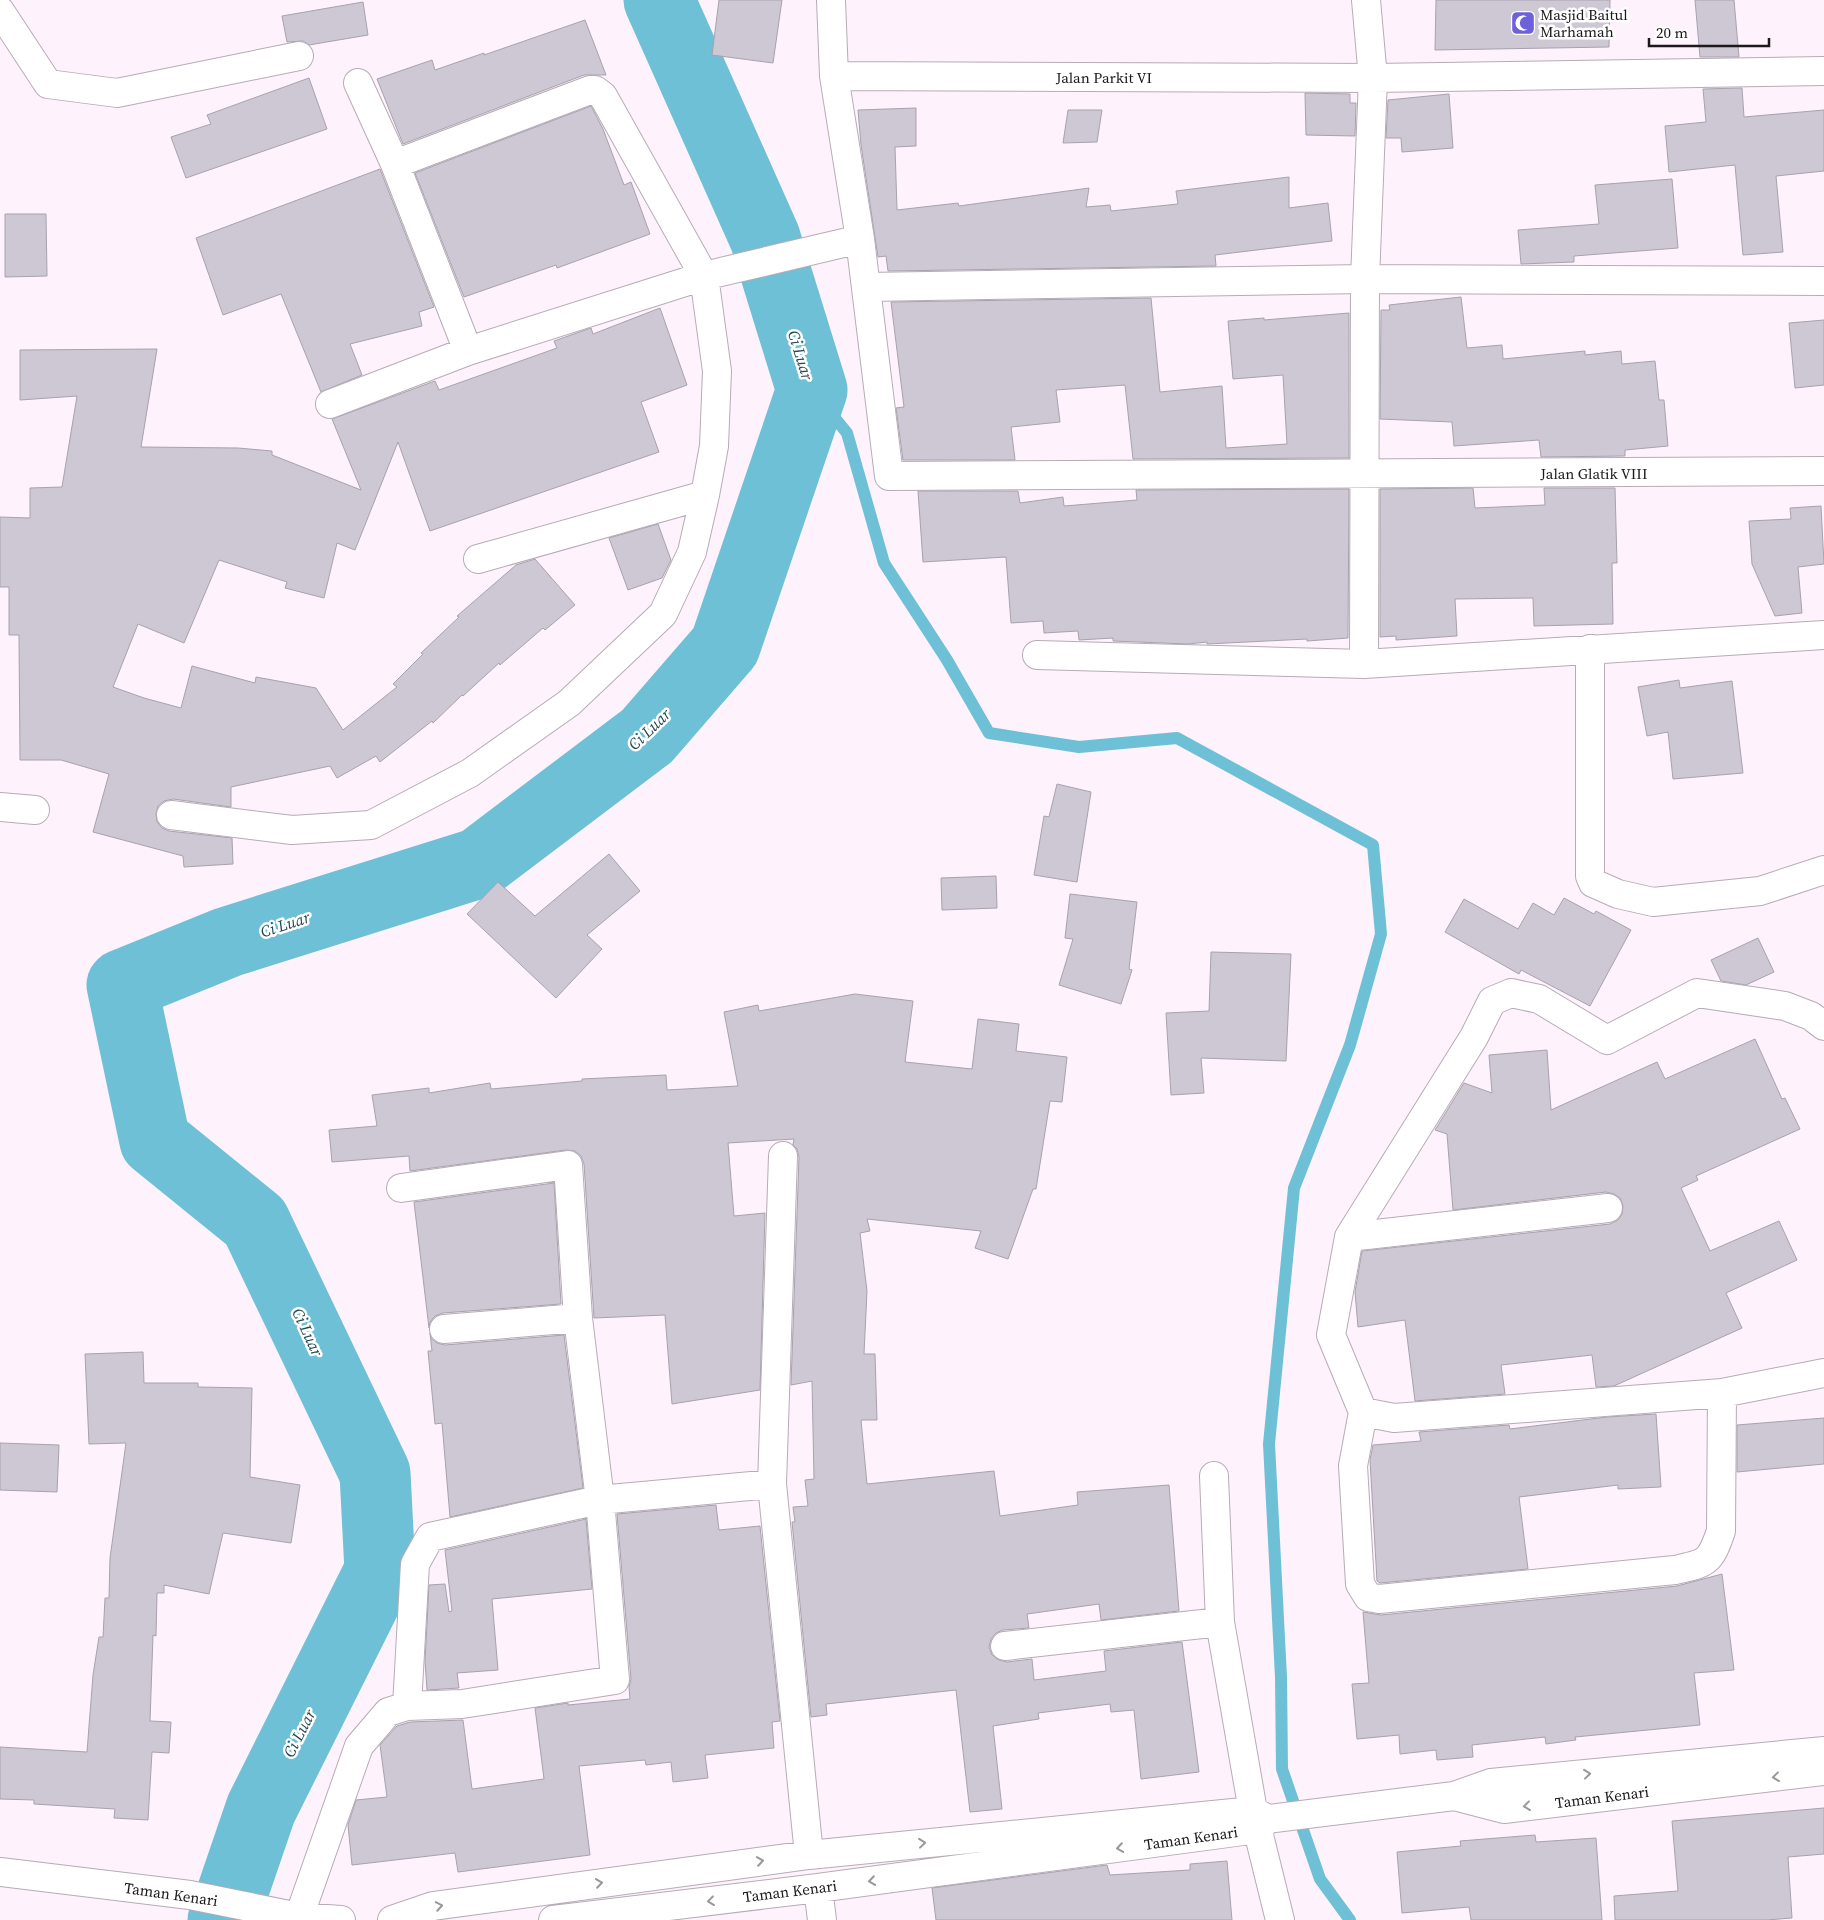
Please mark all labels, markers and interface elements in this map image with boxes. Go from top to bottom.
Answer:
place label: Masjid Baitul Marhamah [1540,4,1628,42]
mosque icon: Masjid Baitul Marhamah [1510,10,1536,36]
scale bar [1649,15,1769,47]
text: 20 m [1656,22,1688,43]
street label: Jalan Parkit VI [1055,67,1152,88]
water label: Ci Luar [783,327,819,383]
street label: Jalan Glatik VIII [1540,463,1647,484]
water label: Ci Luar [623,703,675,755]
water label: Ci Luar [257,905,313,942]
water label: Ci Luar [287,1304,329,1360]
water label: Ci Luar [278,1705,321,1761]
one-way arrow [1584,1768,1592,1779]
one-way arrow [1771,1771,1779,1782]
street label: Taman Kenari [1554,1781,1650,1813]
one-way arrow [1523,1800,1531,1811]
street label: Taman Kenari [1143,1821,1239,1855]
one-way arrow [918,1838,926,1849]
one-way arrow [1116,1842,1124,1853]
one-way arrow [757,1856,765,1867]
street label: Taman Kenari [742,1875,838,1907]
one-way arrow [868,1875,876,1886]
street label: Taman Kenari [123,1877,219,1911]
one-way arrow [596,1878,604,1889]
one-way arrow [707,1895,715,1906]
one-way arrow [434,1901,443,1911]

